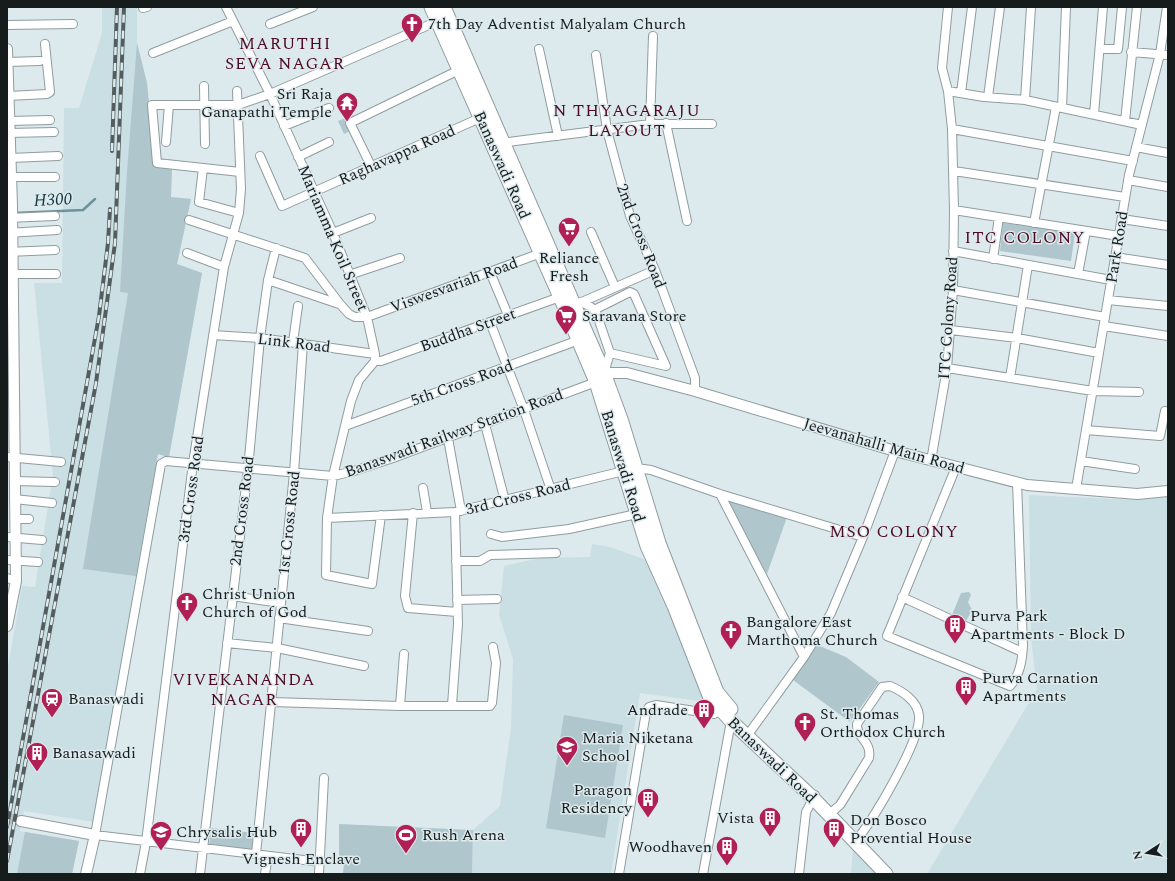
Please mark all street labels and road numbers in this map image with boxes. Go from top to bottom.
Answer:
street label: Banaswadi Road [467,107,537,223]
street label: Raghavappa Road [335,118,459,192]
street label: Mariamma Koil Street [291,161,375,315]
street label: 2nd Cross Road [610,180,672,292]
street label: Park Road [1099,209,1135,285]
street label: Viswesvariah Road [387,251,521,319]
street label: ITC Colony Road [932,256,964,380]
street label: Buddha Street [417,301,520,358]
street label: Link Road [256,327,332,359]
street label: 5th Cross Road [407,353,517,413]
street label: Banaswadi Railway Station Road [341,382,567,484]
street label: Banaswadi Road [595,407,651,525]
street label: Jeevanahalli Main Road [801,411,968,481]
street label: 3rd Cross Road [172,434,210,544]
street label: 2nd Cross Road [223,455,261,567]
street label: 1st Cross Road [272,470,306,576]
street label: 3rd Cross Road [463,472,573,522]
street label: Banaswadi Road [722,711,822,809]

